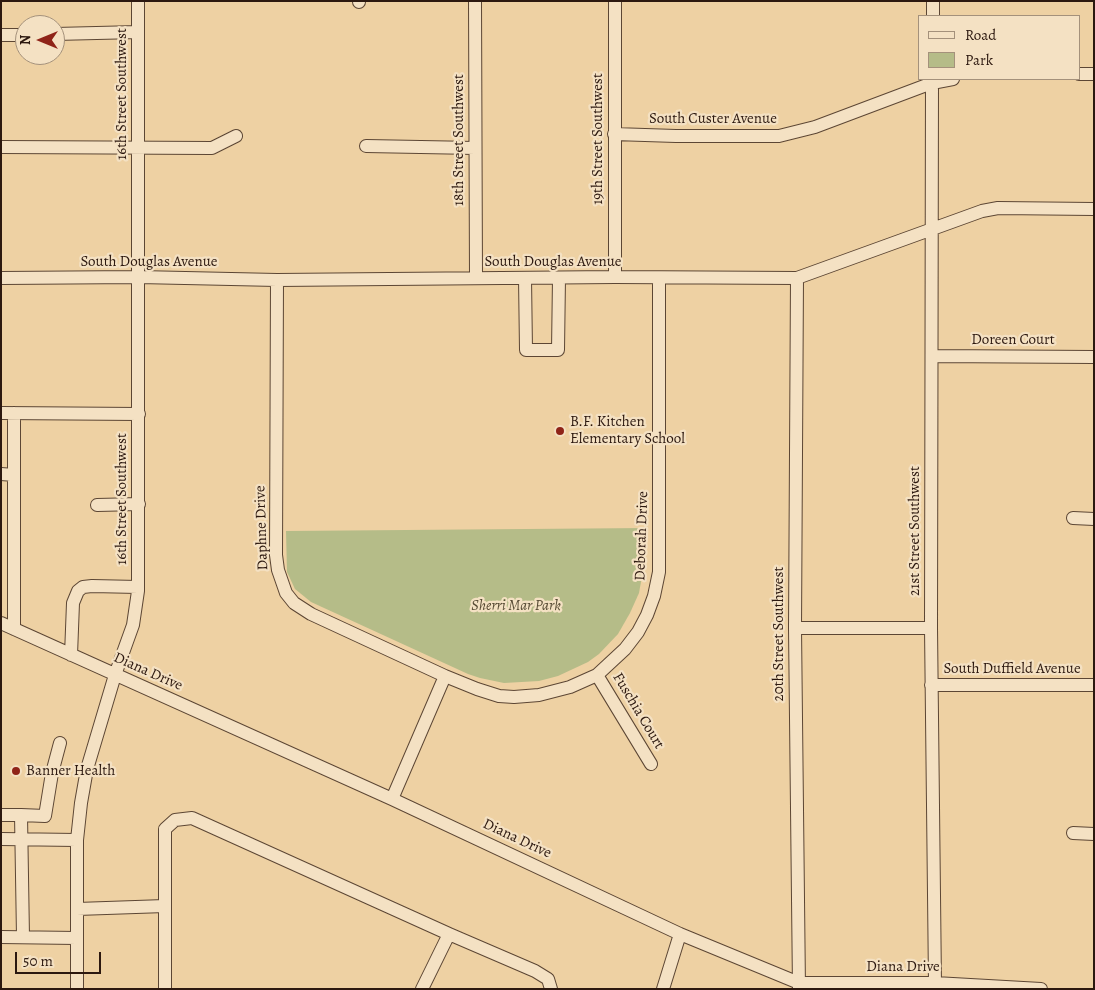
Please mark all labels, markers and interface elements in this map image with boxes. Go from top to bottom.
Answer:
north arrow [15,15,65,65]
legend [918,15,1080,80]
text: Road [965,25,996,45]
street label: 16th Street Southwest [113,28,131,160]
text: N [16,35,35,45]
text: Park [965,50,993,70]
street label: 19th Street Southwest [589,73,607,205]
street label: 18th Street Southwest [450,74,468,206]
street label: South Custer Avenue [649,110,777,128]
street label: South Douglas Avenue [80,253,218,271]
street label: South Douglas Avenue [484,253,622,271]
street label: Doreen Court [971,331,1055,349]
place label: B.F. Kitchen Elementary School [570,413,685,448]
marker: B.F. Kitchen Elementary School [554,425,566,437]
street label: 16th Street Southwest [113,433,131,565]
street label: 21st Street Southwest [906,466,924,596]
street label: Daphne Drive [252,485,272,571]
street label: Deborah Drive [631,491,653,581]
street label: 20th Street Southwest [770,567,788,701]
park label: Sherri Mar Park [471,597,561,615]
street label: Diana Drive [111,649,185,695]
street label: South Duffield Avenue [943,660,1081,678]
street label: Fuschia Court [608,670,668,752]
place label: Banner Health [26,762,115,780]
marker: Banner Health [10,765,22,777]
street label: Diana Drive [480,815,554,863]
scale bar [18,942,104,974]
text: 50 m [23,951,53,971]
street label: Diana Drive [866,958,940,976]

